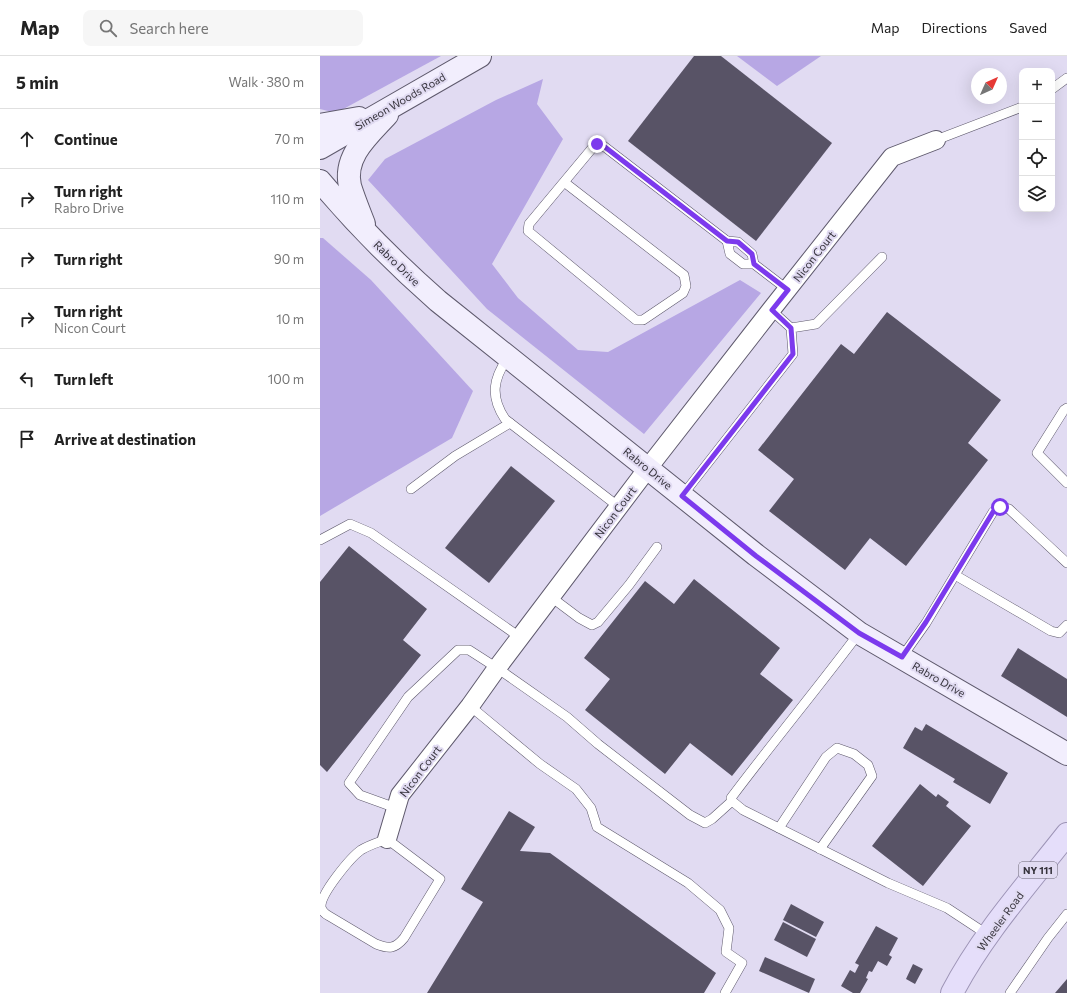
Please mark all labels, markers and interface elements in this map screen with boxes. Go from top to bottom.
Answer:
search box [83,10,363,46]
text: Map [20,16,59,39]
icon: search [97,17,119,39]
text: Search here [129,19,209,37]
text: Map [871,19,900,36]
text: Directions [922,19,987,36]
text: Saved [1009,19,1047,36]
north arrow [971,68,1007,104]
map controls [1019,68,1055,212]
button: + [1019,68,1055,104]
street label: Simeon Woods Road [352,70,448,132]
text: 5 min [16,72,59,93]
text: Walk · 380 m [229,74,304,90]
button: − [1019,104,1055,140]
icon: ahead [16,128,38,150]
text: Continue [54,130,118,148]
text: 70 m [275,131,304,147]
route end [588,135,606,153]
button: locate [1019,140,1055,176]
button: layers [1019,176,1055,212]
text: Turn right [54,182,123,200]
icon: right [16,188,38,210]
text: 110 m [271,191,304,207]
text: Rabro Drive [54,200,124,216]
street label: Nicon Court [790,228,838,284]
street label: Rabro Drive [371,238,423,288]
icon: right [16,248,38,270]
text: Turn right [54,250,123,268]
text: 90 m [274,251,304,267]
text: Turn right [54,302,123,320]
icon: right [16,308,38,330]
text: 10 m [276,311,304,327]
text: Nicon Court [54,320,126,336]
icon: left [16,368,38,390]
text: Turn left [54,370,113,388]
text: 100 m [268,371,304,387]
icon: arrive [16,428,38,450]
text: Arrive at destination [54,430,196,448]
street label: Rabro Drive [621,444,675,492]
street label: Nicon Court [592,483,639,540]
route start [991,498,1009,516]
street label: Rabro Drive [910,659,968,699]
street label: Nicon Court [397,742,444,799]
road number: NY 111 [1019,862,1057,878]
street label: Wheeler Road [974,889,1026,953]

